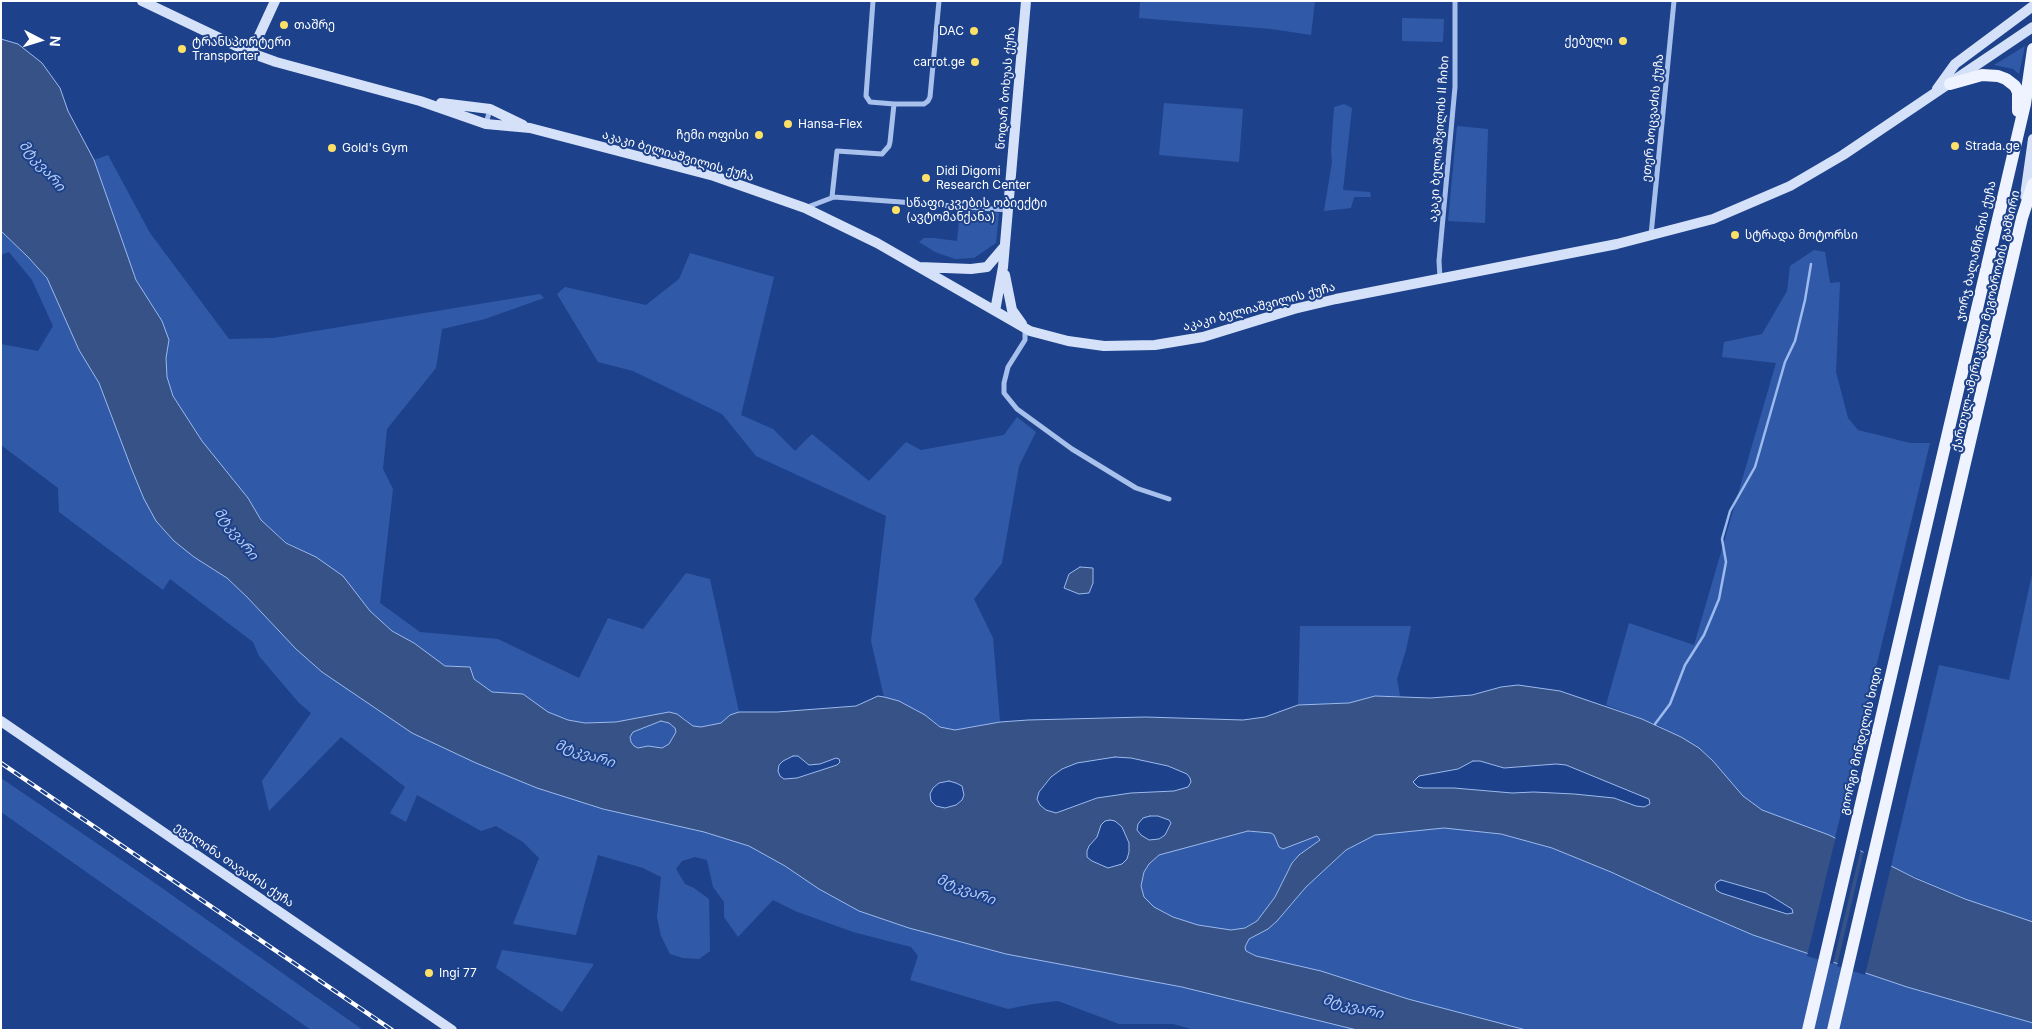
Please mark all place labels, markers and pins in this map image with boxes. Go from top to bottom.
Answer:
place label: თაშრე [294,18,335,32]
marker: თაშრე [278,19,290,31]
place label: DAC [939,24,964,38]
marker: DAC [968,25,980,37]
place label: ქებული [1565,34,1613,48]
place label: ტრანსპორტერი Transporter [192,35,291,63]
marker: ქებული [1617,35,1629,47]
marker: ტრანსპორტერი Transporter [176,43,188,55]
place label: carrot.ge [913,55,965,69]
marker: carrot.ge [969,56,981,68]
place label: Hansa-Flex [798,117,863,131]
marker: Hansa-Flex [782,118,794,130]
place label: ჩემი ოფისი [676,128,749,142]
marker: ჩემი ოფისი [753,129,765,141]
place label: Strada.ge [1965,139,2020,153]
marker: Strada.ge [1949,140,1961,152]
place label: Gold's Gym [342,141,408,155]
marker: Gold's Gym [326,142,338,154]
place label: Didi Digomi Research Center [936,164,1031,192]
marker: Didi Digomi Research Center [920,172,932,184]
place label: სწაფი კვების ობიექტი (ავტომანქანა) [906,196,1047,224]
marker: სწაფი კვების ობიექტი (ავტომანქანა) [890,204,902,216]
place label: სტრადა მოტორსი [1745,228,1858,242]
marker: სტრადა მოტორსი [1729,229,1741,241]
place label: Ingi 77 [439,966,477,980]
marker: Ingi 77 [423,967,435,979]

